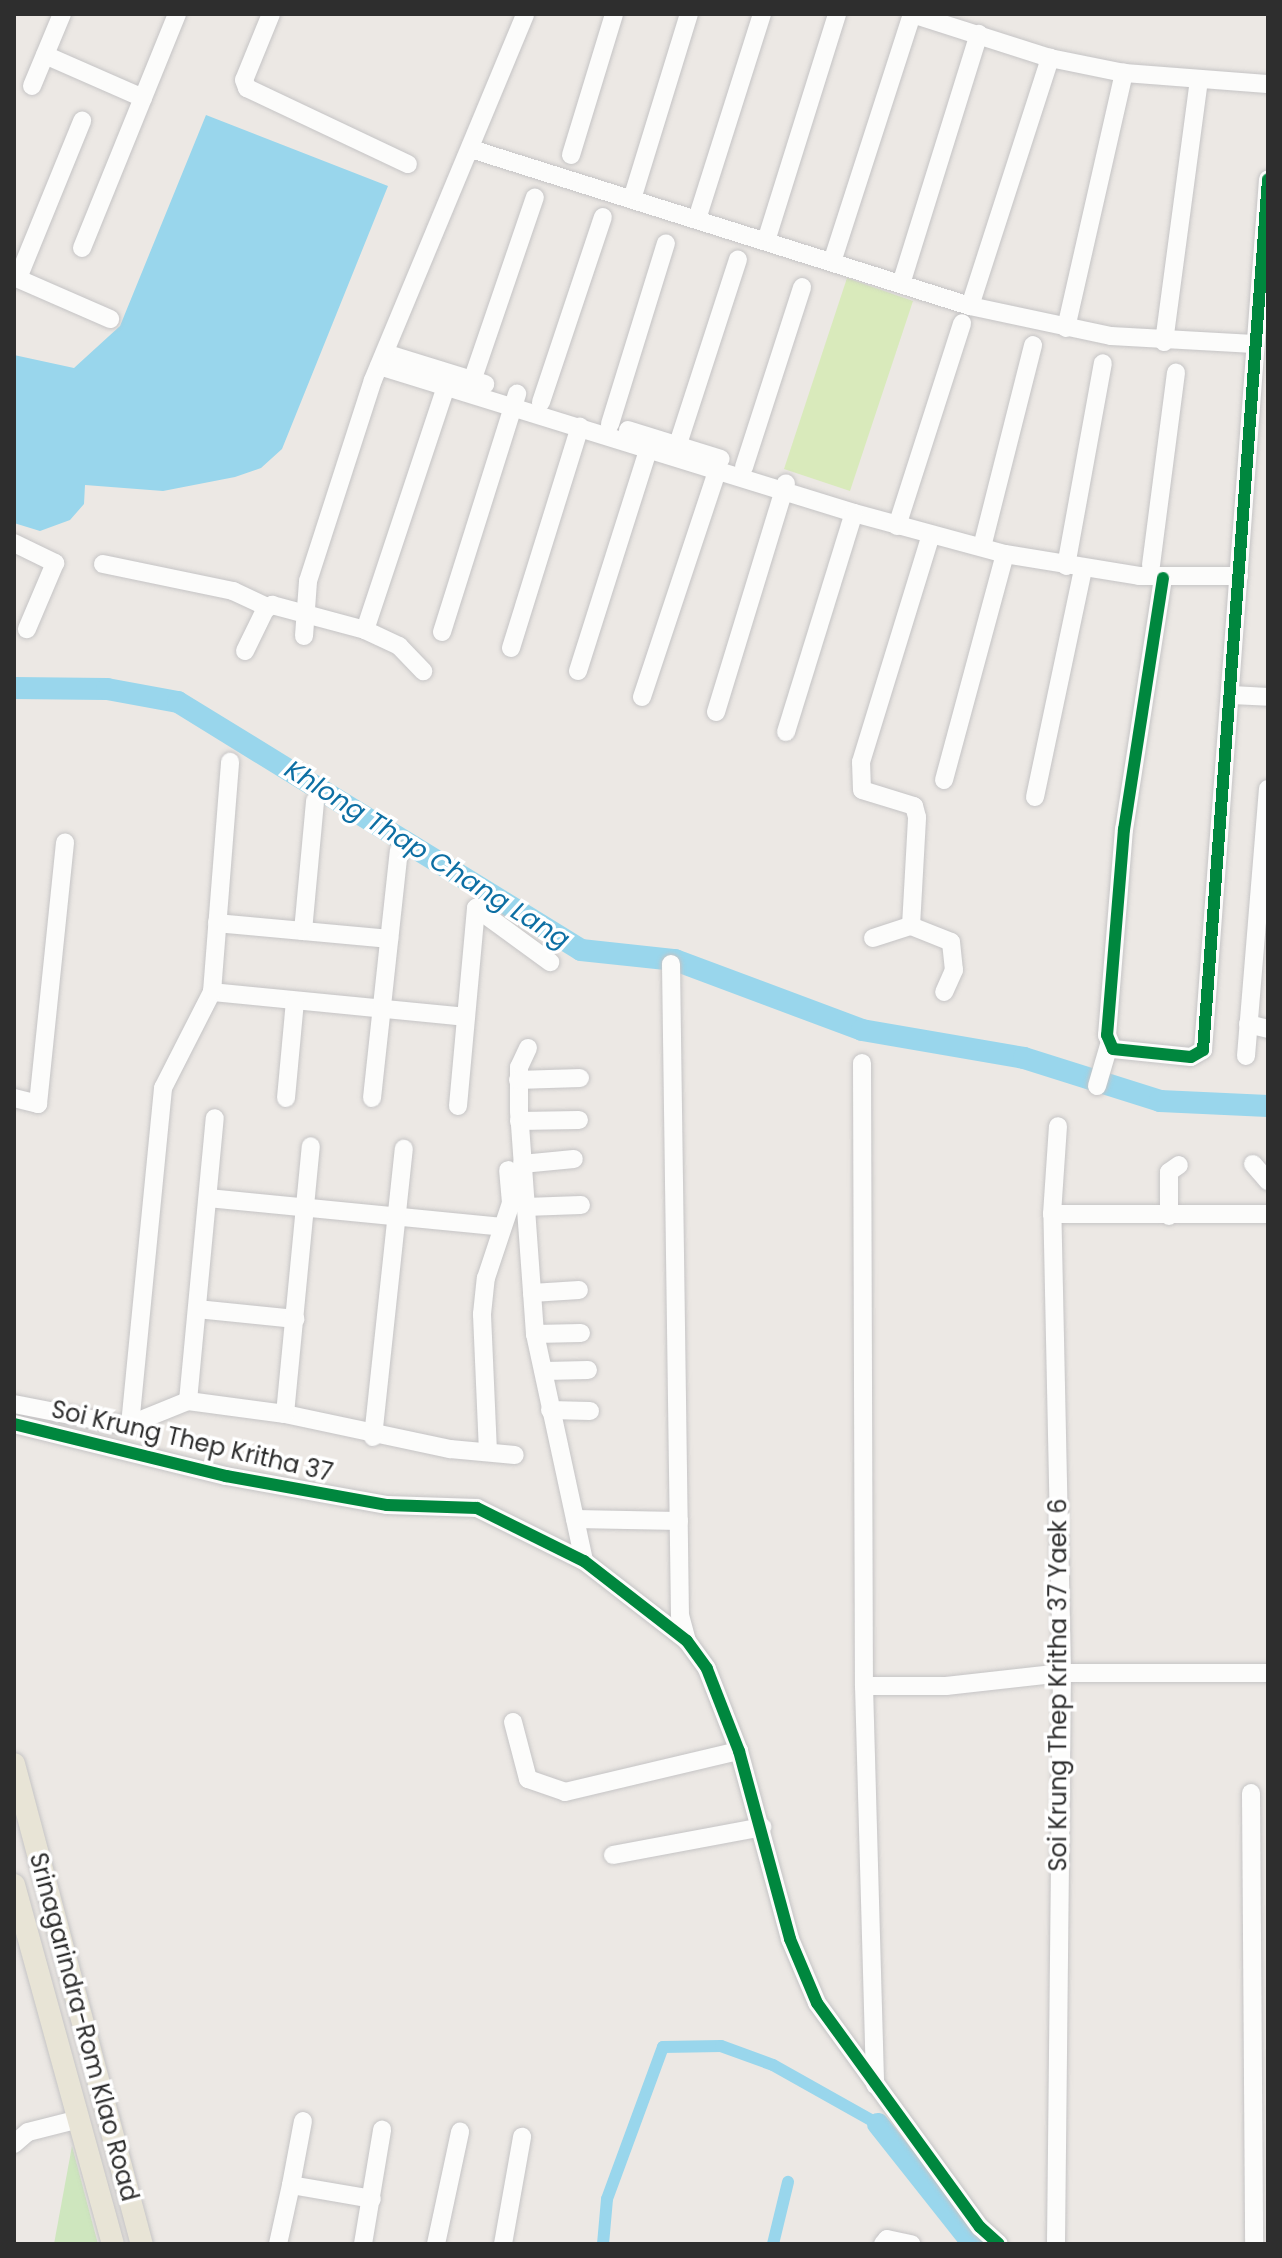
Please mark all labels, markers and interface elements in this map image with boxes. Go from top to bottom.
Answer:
water label: Khlong Thap Chang Lang [279,754,575,956]
street label: Soi Krung Thep Kritha 37 [49,1395,335,1487]
street label: Soi Krung Thep Kritha 37 Yaek 6 [1044,1498,1072,1872]
street label: Srinagarindra-Rom Klao Road [24,1850,144,2204]

